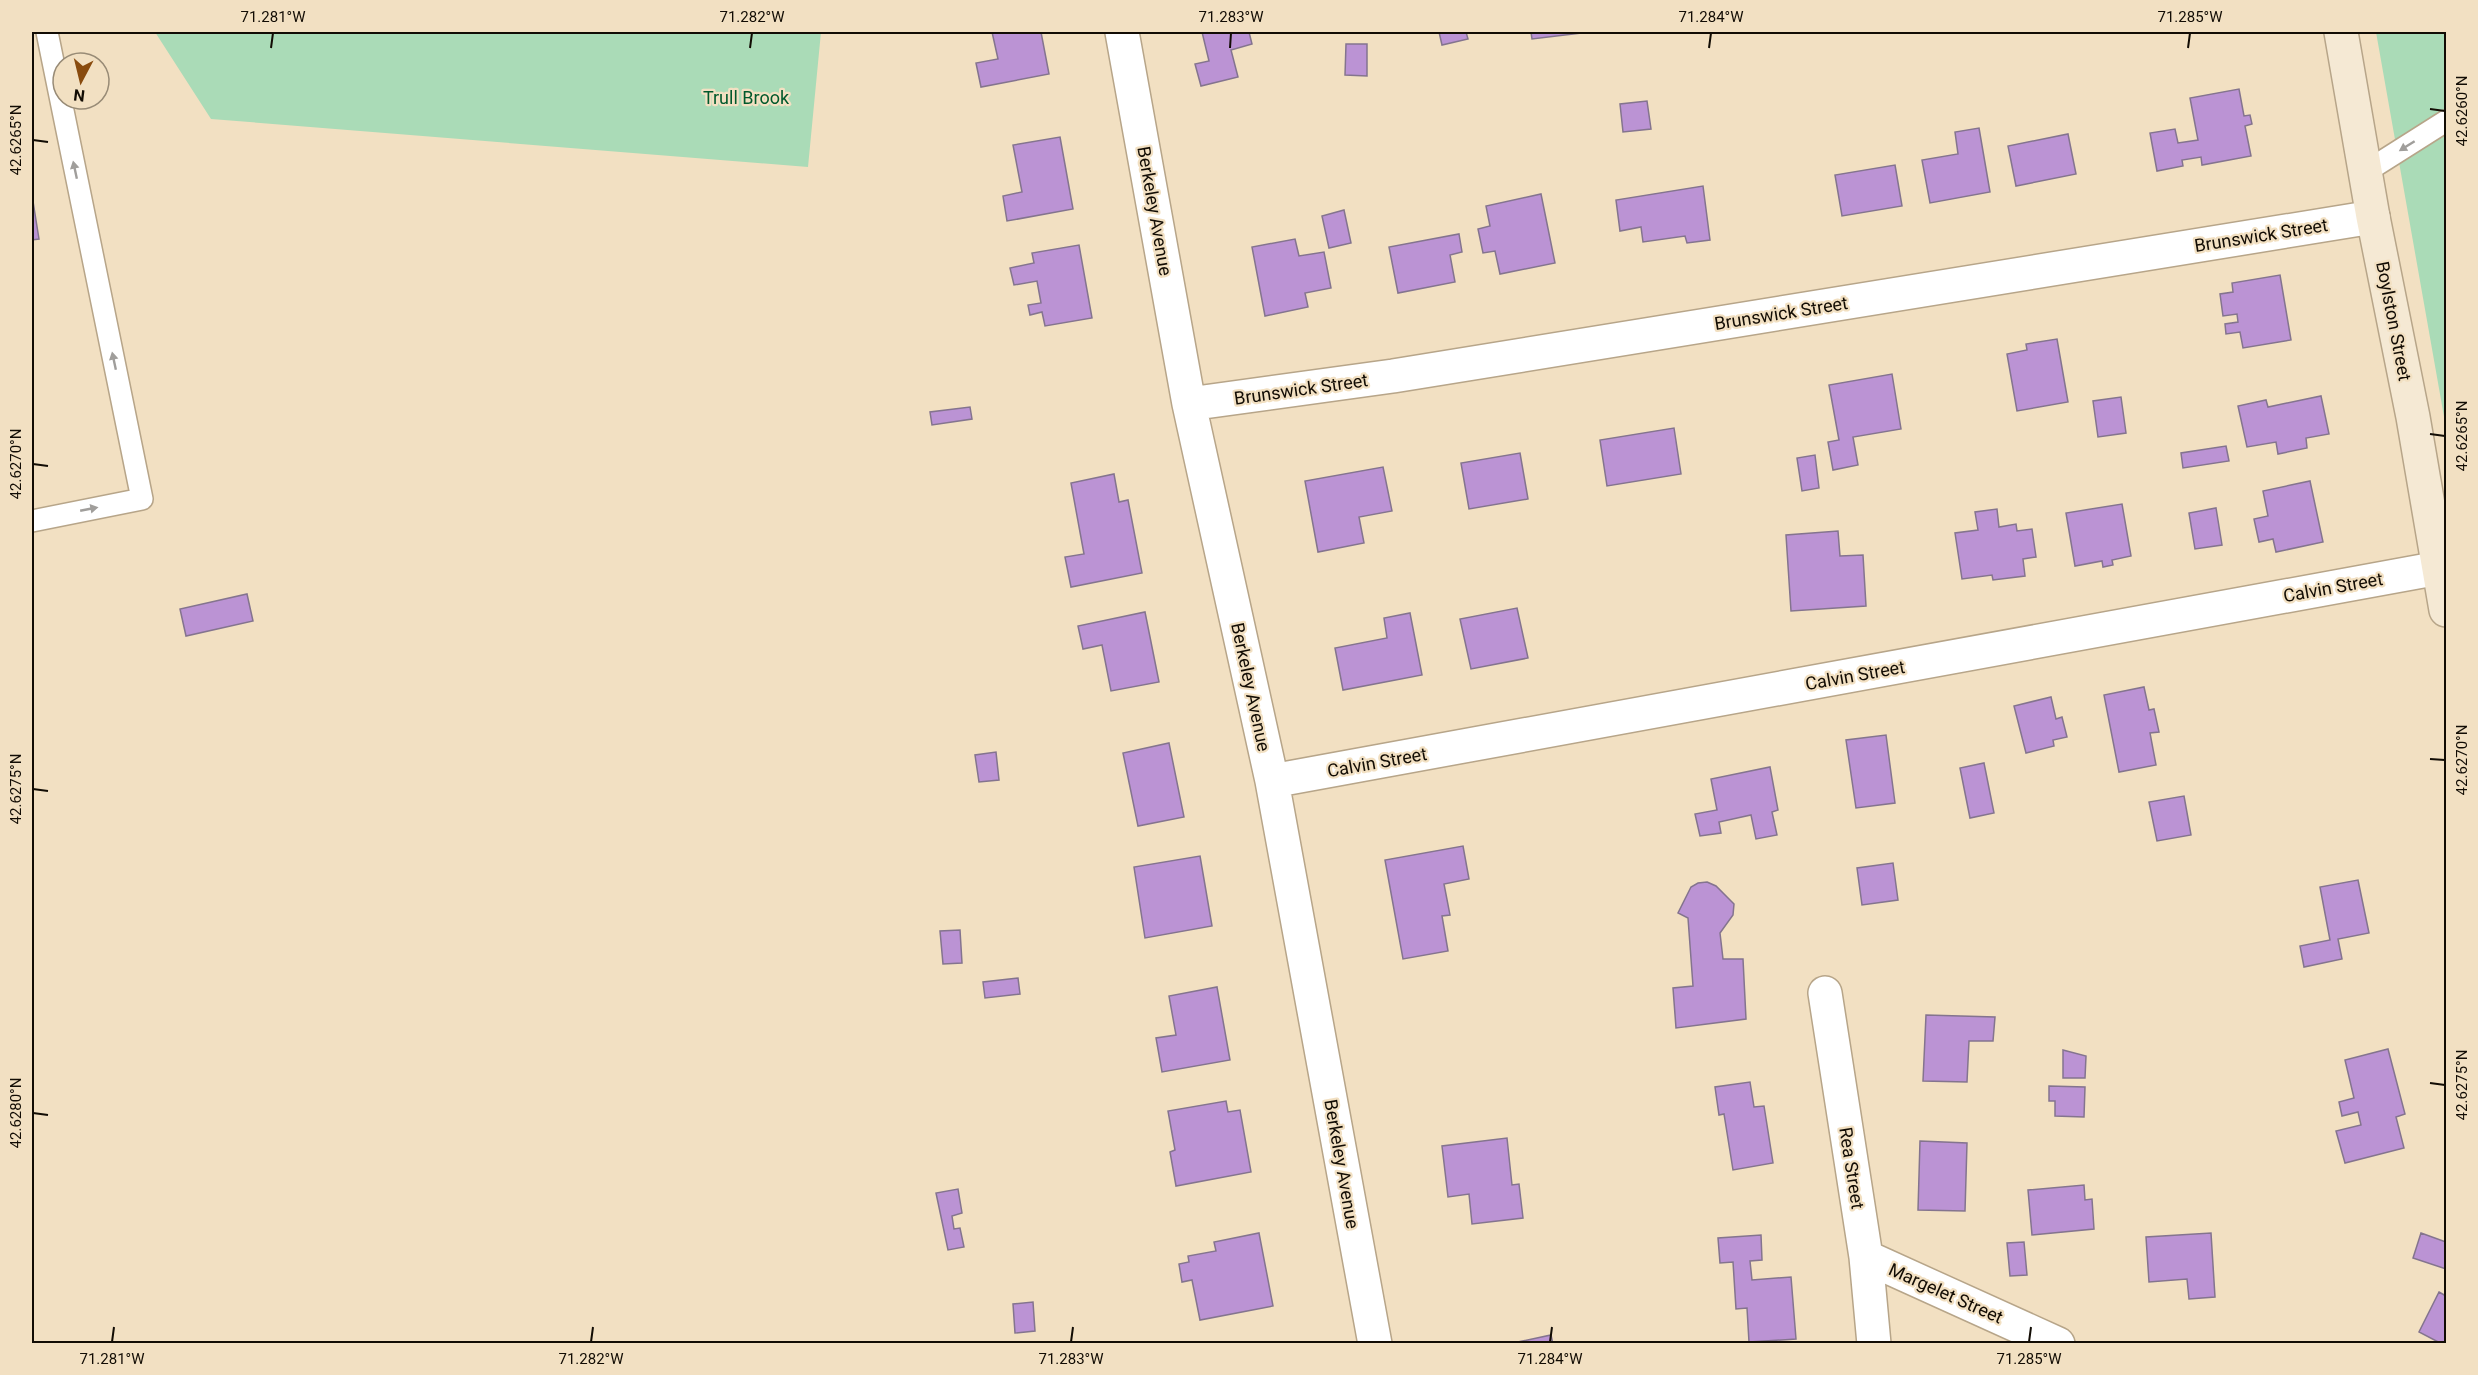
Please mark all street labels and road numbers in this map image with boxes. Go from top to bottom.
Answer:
street label: Berkeley Avenue [1133,145,1177,277]
street label: Brunswick Street [2193,214,2329,256]
street label: Boylston Street [2372,259,2416,383]
street label: Brunswick Street [1713,292,1849,334]
street label: Brunswick Street [1233,369,1369,409]
street label: Calvin Street [2282,568,2385,606]
street label: Berkeley Avenue [1227,621,1275,753]
street label: Calvin Street [1804,656,1907,694]
street label: Calvin Street [1326,743,1429,781]
street label: Berkeley Avenue [1320,1098,1364,1230]
street label: Rea Street [1835,1126,1869,1210]
street label: Margelet Street [1886,1258,2006,1328]

